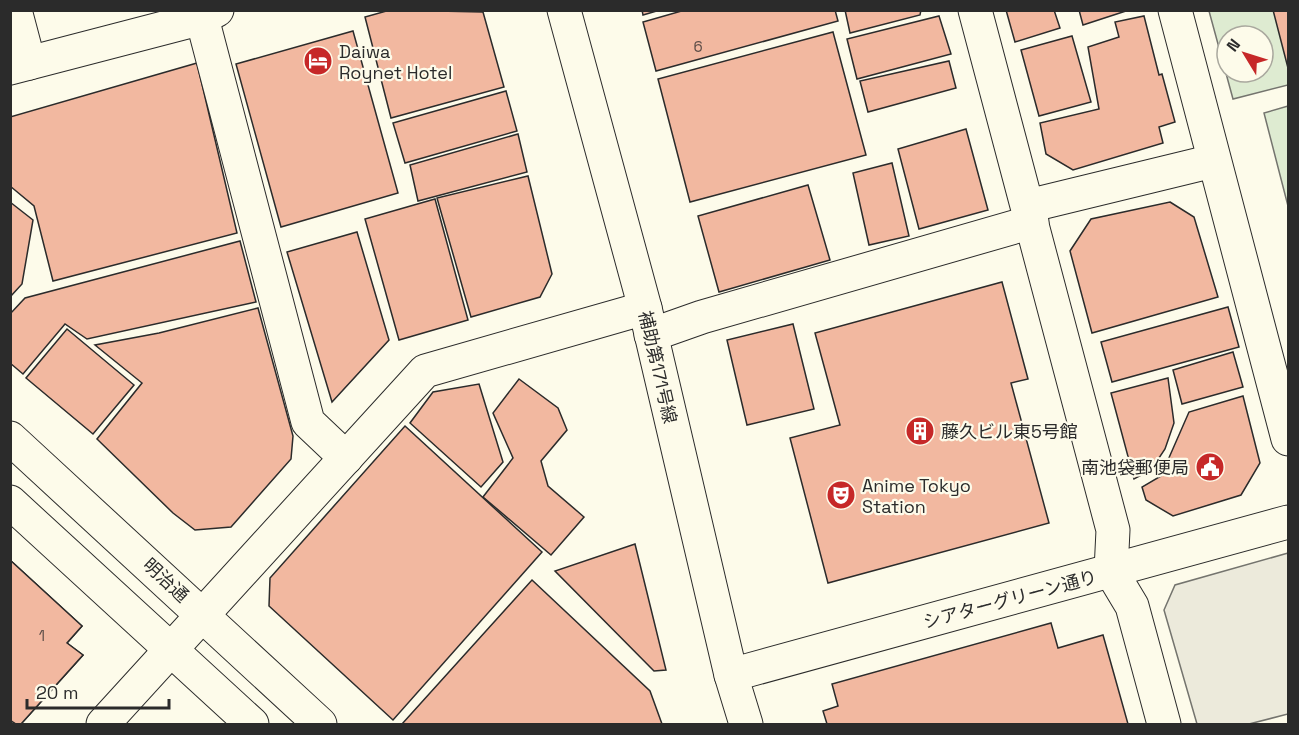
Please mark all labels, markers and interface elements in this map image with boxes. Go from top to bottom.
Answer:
north arrow [1215,24,1275,84]
text: N [1222,34,1245,56]
house number: 6 [693,37,703,56]
place label: Daiwa Roynet Hotel [339,40,452,84]
hotel icon: Daiwa Roynet Hotel [302,45,334,77]
street label: 補助第171号線 [634,308,682,426]
building icon: 藤久ビル東5号館 [904,415,936,447]
place label: 藤久ビル東5号館 [941,420,1078,443]
public building icon: 南池袋郵便局 [1194,451,1226,483]
place label: 南池袋郵便局 [1081,456,1189,479]
place label: Anime Tokyo Station [862,474,971,518]
theatre icon: Anime Tokyo Station [825,479,857,511]
street label: 明治通 [138,553,194,607]
street label: シアターグリーン通り [921,565,1099,633]
house number: 1 [39,626,45,645]
scale bar [27,672,170,710]
text: 20 m [36,681,79,704]

